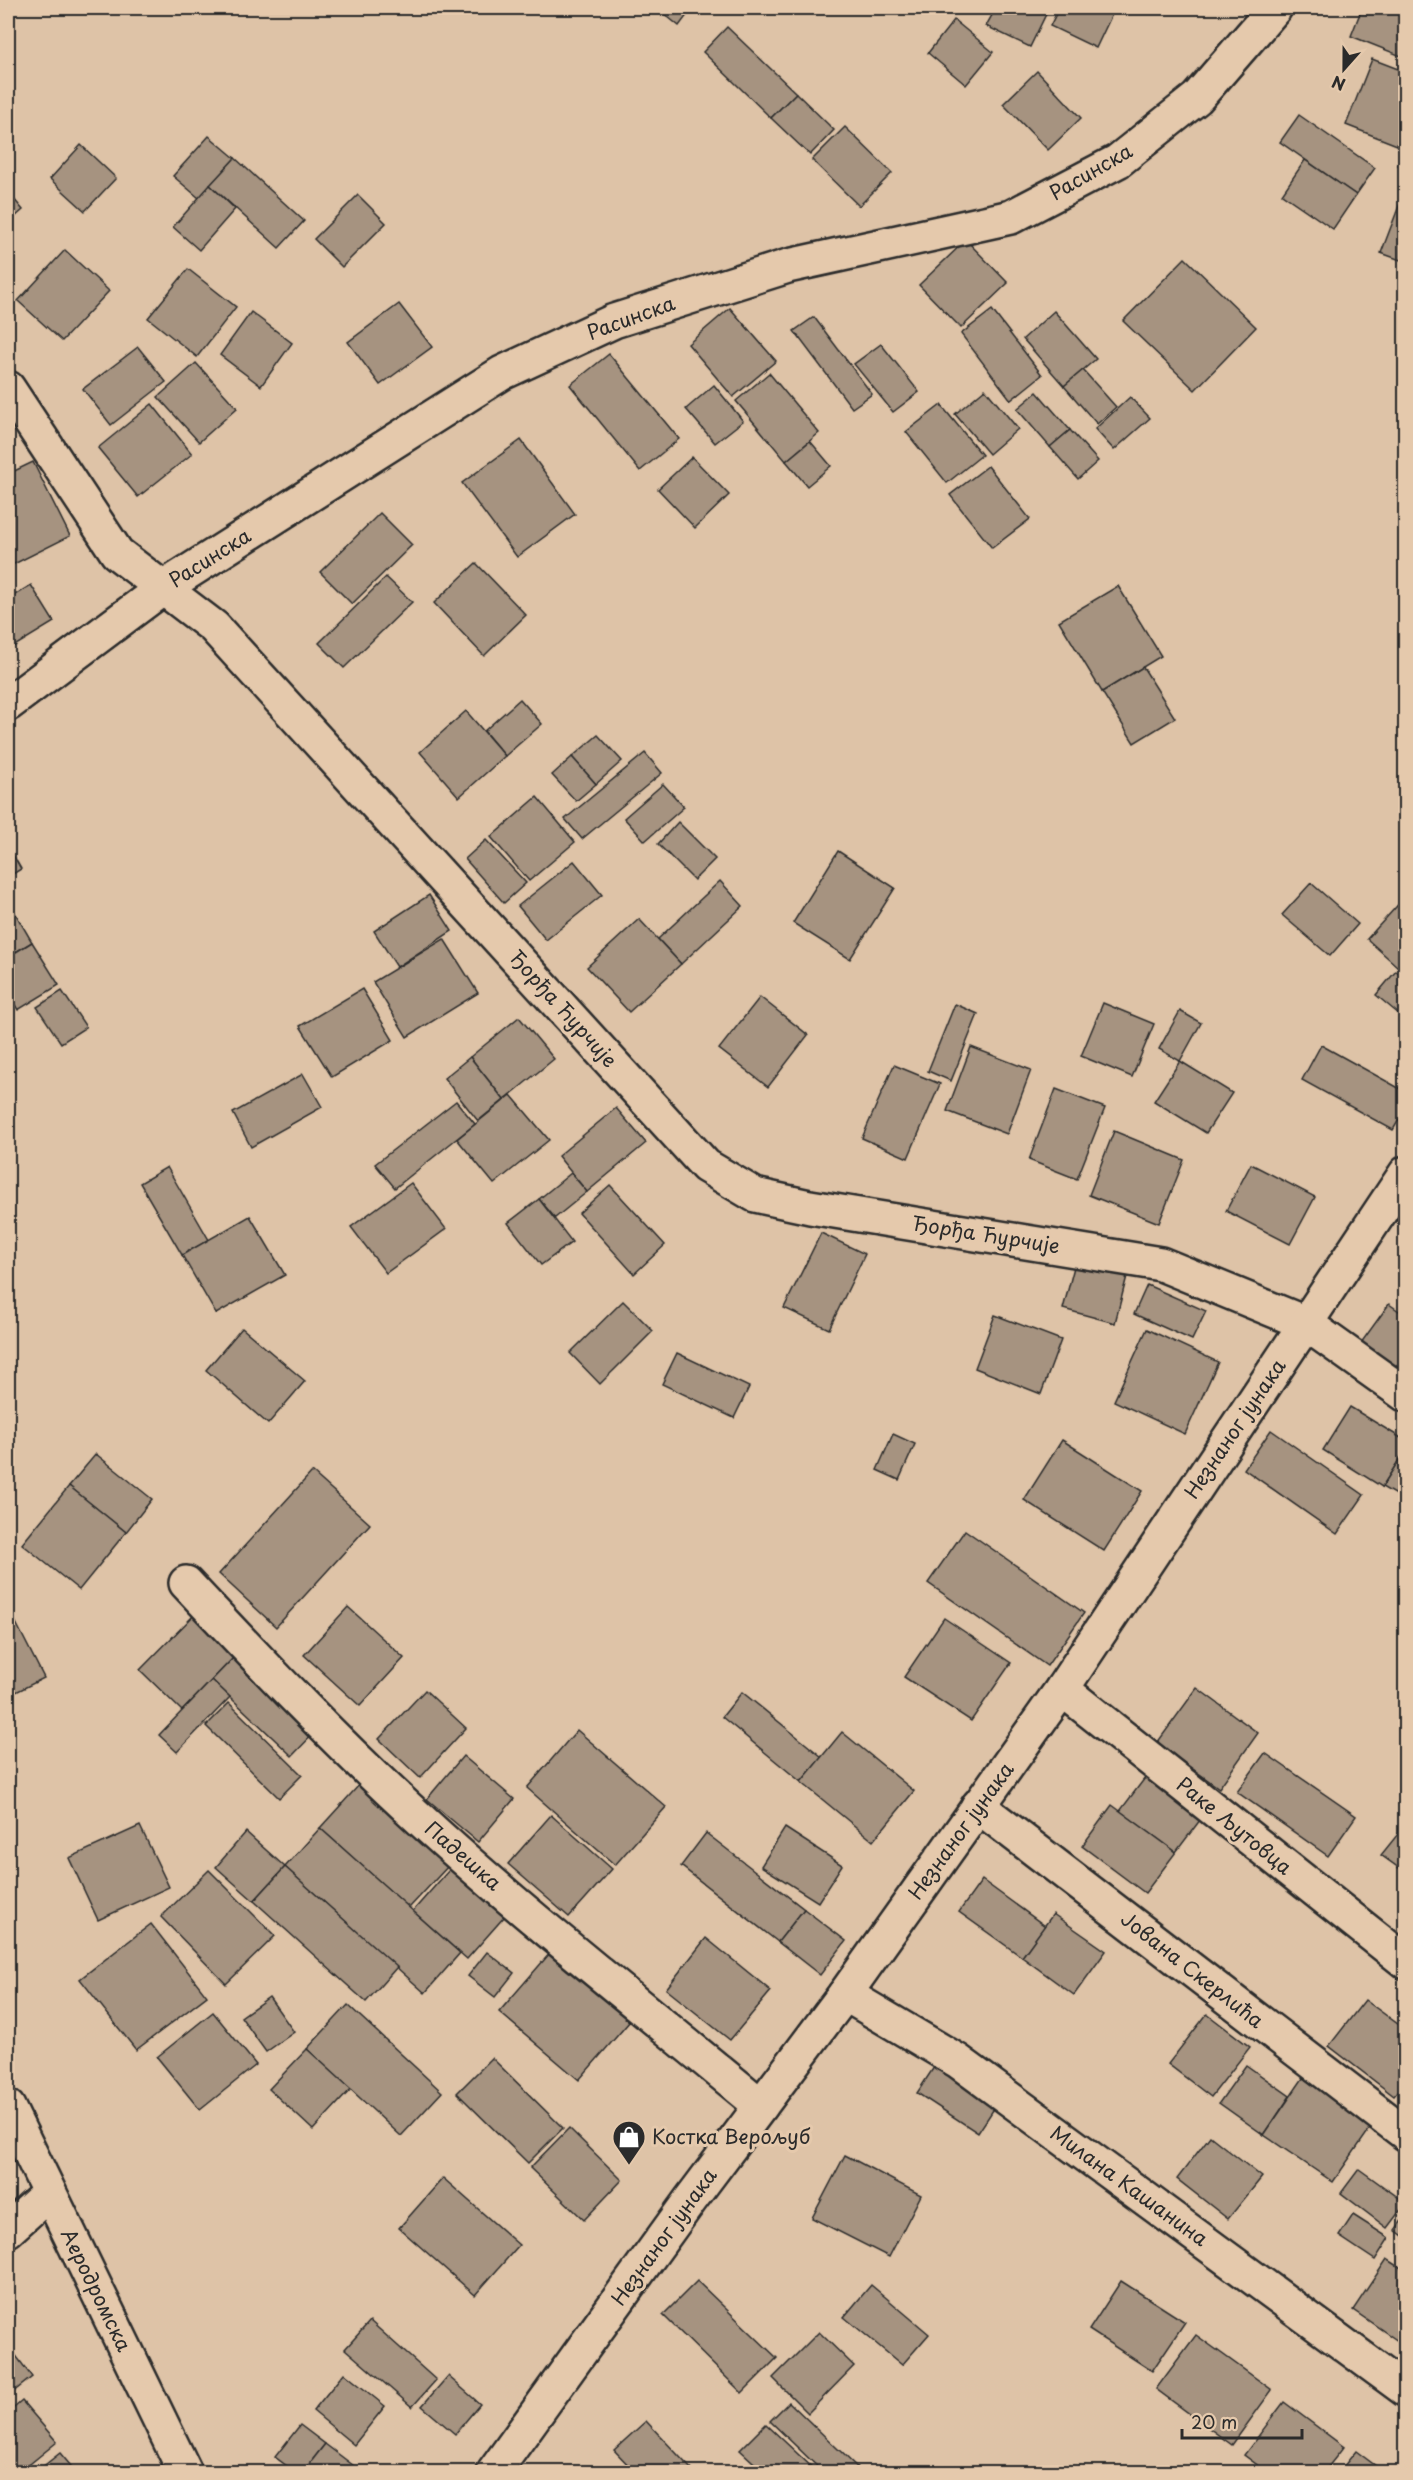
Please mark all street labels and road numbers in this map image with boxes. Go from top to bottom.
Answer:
street label: Расинска [1043,135,1138,207]
street label: Расинска [583,287,679,347]
street label: Расинска [163,520,257,594]
street label: Ђорђа Ћурчије [503,943,625,1074]
street label: Ђорђа Ћурчије [910,1208,1062,1260]
street label: Незнаног јунака [1176,1352,1293,1505]
street label: Незнаног јунака [900,1755,1021,1905]
street label: Раке Љутовца [1170,1769,1300,1882]
street label: Падешка [419,1813,509,1897]
street label: Јована Скерлића [1115,1904,1271,2035]
street label: Милана Кашанина [1044,2118,1215,2253]
street label: Незнаног јунака [603,2161,724,2311]
street label: Аеродромска [54,2223,140,2357]

